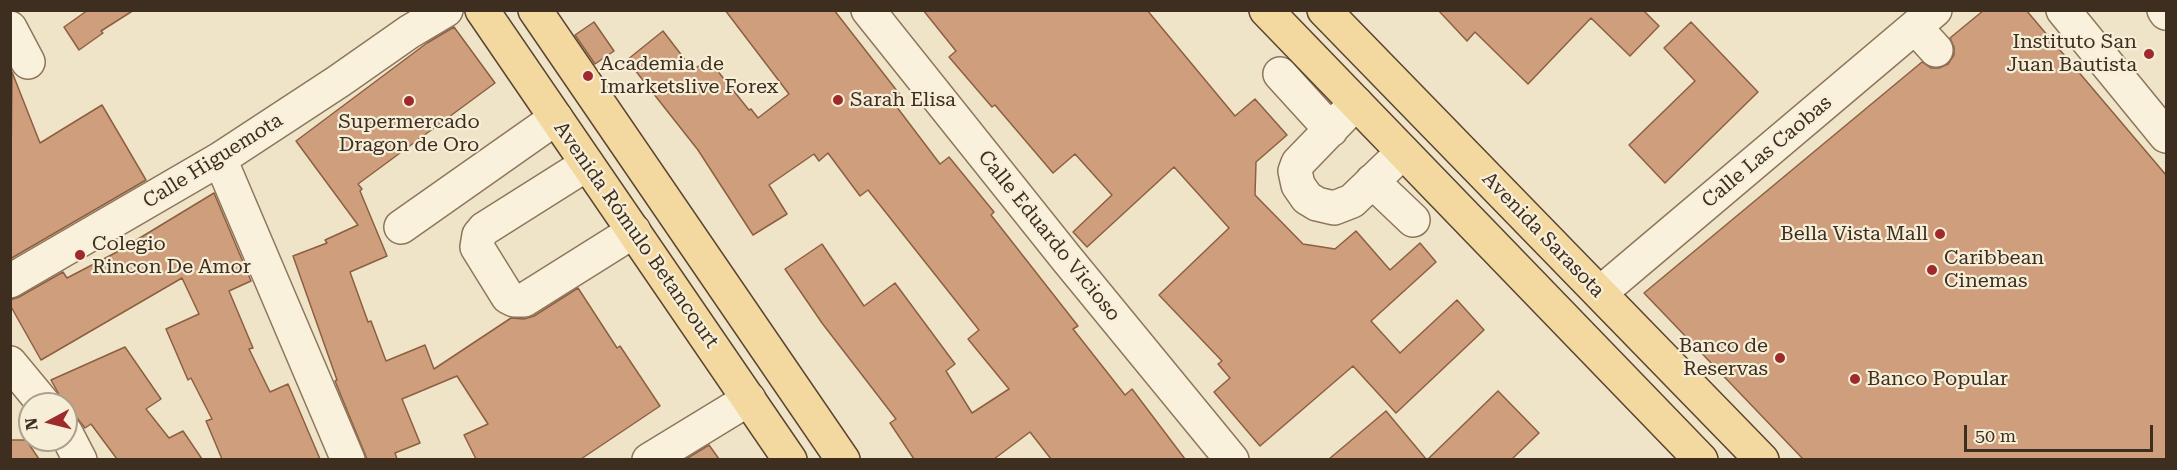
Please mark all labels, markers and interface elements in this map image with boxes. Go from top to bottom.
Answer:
place label: Instituto San Juan Bautista [2007,30,2137,77]
marker: Instituto San Juan Bautista [2142,47,2156,61]
place label: Academia de Imarketslive Forex [600,52,778,99]
marker: Academia de Imarketslive Forex [581,69,595,83]
place label: Sarah Elisa [850,88,956,112]
street label: Calle Las Caobas [1697,91,1837,213]
marker: Sarah Elisa [831,93,845,107]
marker: Supermercado Dragon de Oro [402,94,416,108]
street label: Calle Higuemota [139,108,287,214]
place label: Supermercado Dragon de Oro [338,110,480,157]
street label: Avenida Rómulo Betancourt [548,117,724,353]
street label: Calle Eduardo Vicioso [973,146,1125,326]
street label: Avenida Sarasota [1477,167,1609,303]
place label: Bella Vista Mall [1780,222,1928,246]
marker: Bella Vista Mall [1933,227,1947,241]
place label: Colegio Rincon De Amor [92,232,251,279]
place label: Caribbean Cinemas [1944,246,2044,293]
marker: Colegio Rincon De Amor [73,248,87,262]
marker: Caribbean Cinemas [1925,263,1939,277]
place label: Banco de Reservas [1679,334,1768,381]
marker: Banco de Reservas [1773,351,1787,365]
place label: Banco Popular [1867,367,2008,391]
marker: Banco Popular [1848,372,1862,386]
north arrow [18,392,78,452]
scale bar [1967,413,2156,451]
text: N [21,417,42,431]
text: 50 m [1975,425,2016,446]

